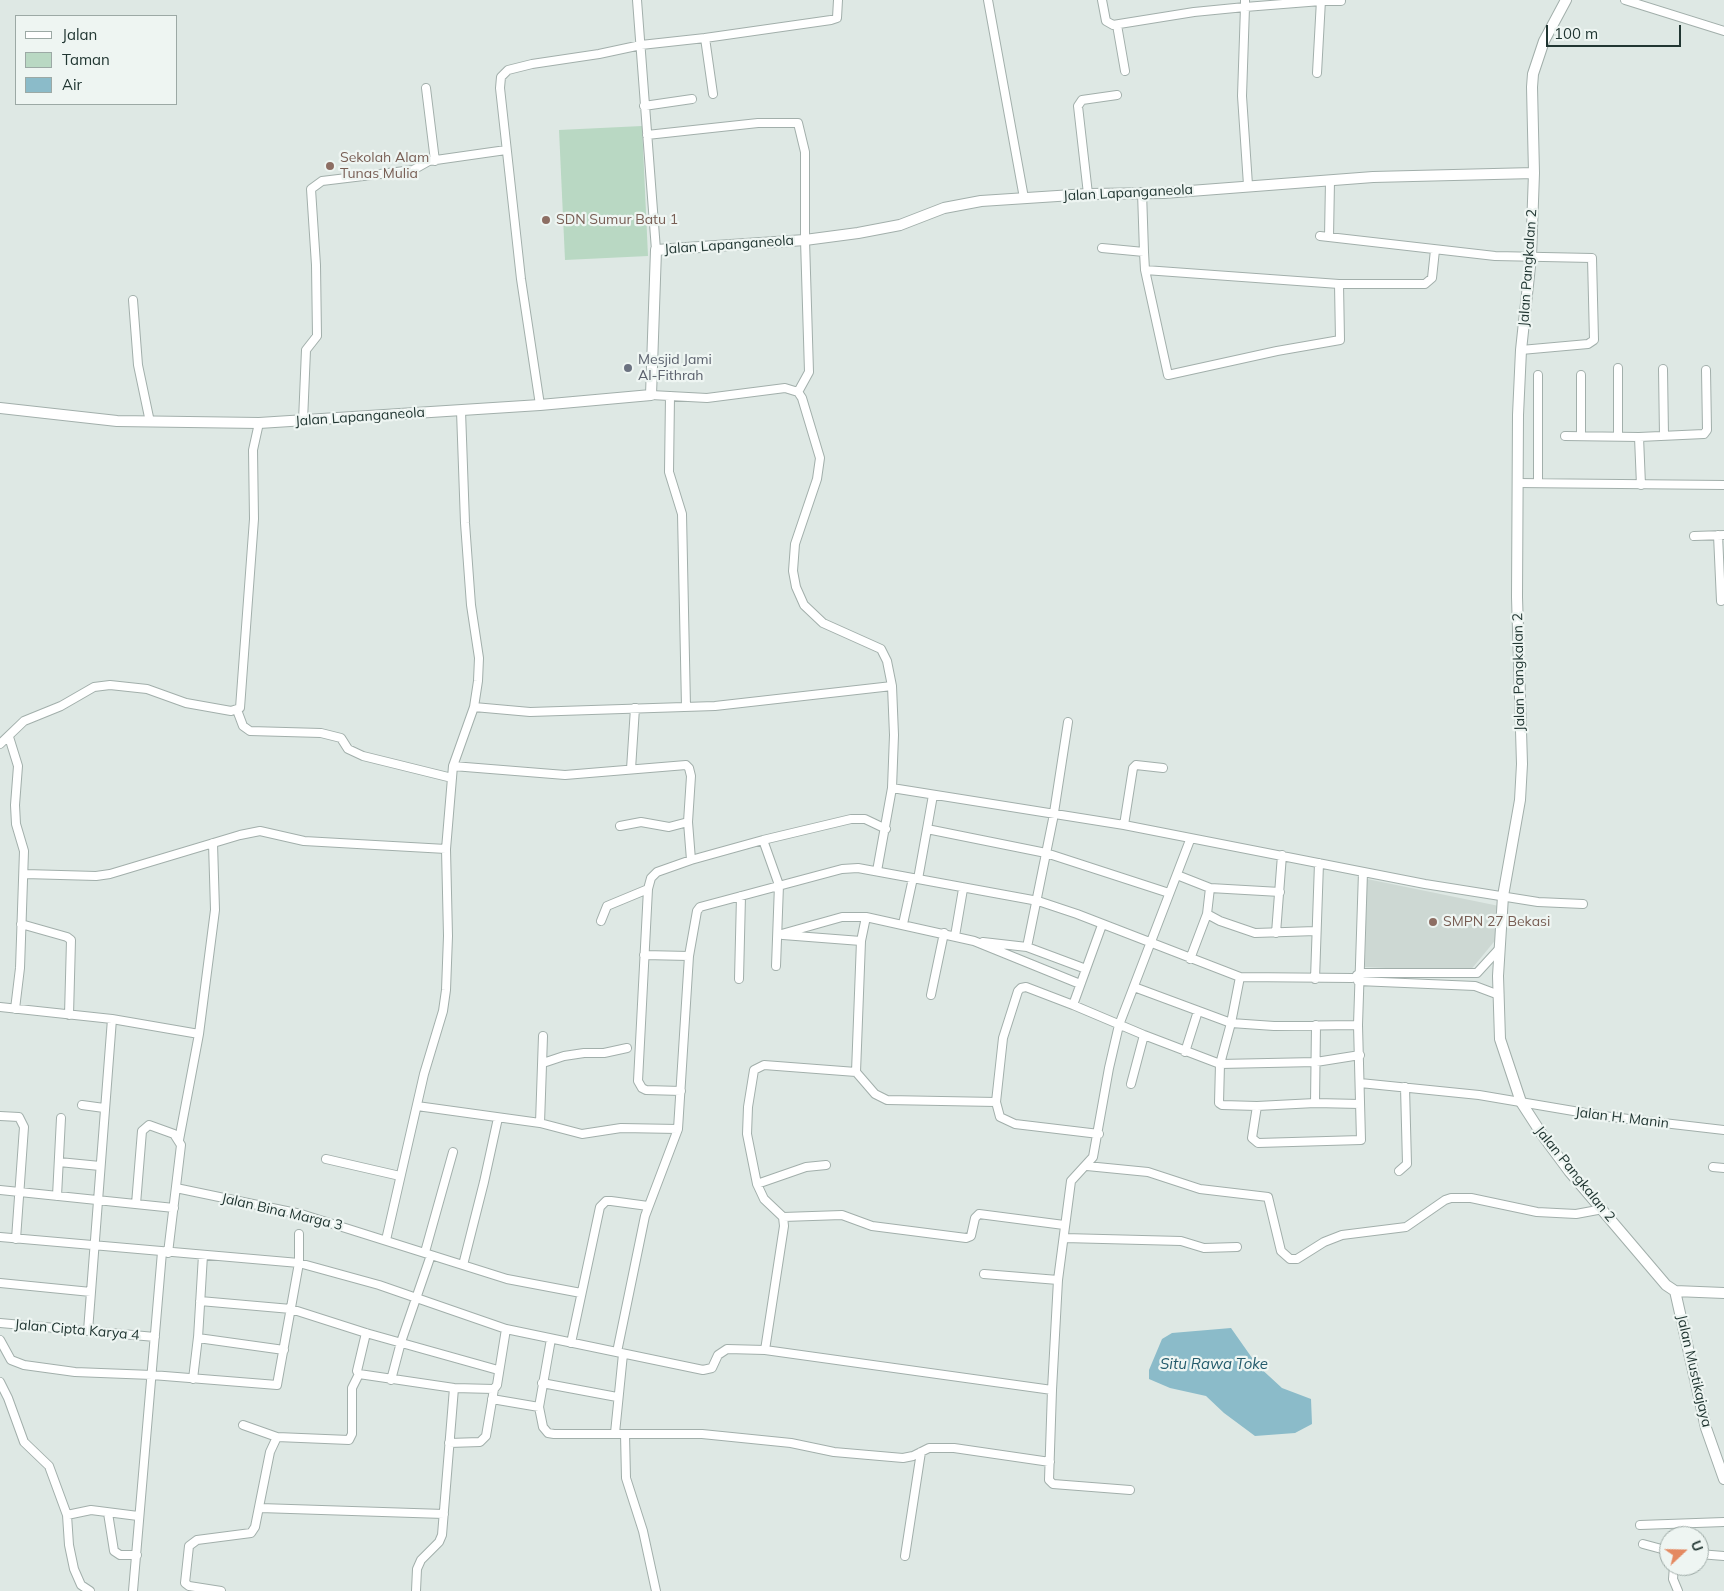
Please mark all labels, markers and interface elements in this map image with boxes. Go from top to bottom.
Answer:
legend [15,15,178,105]
scale bar [1549,15,1684,47]
text: 100 m [1554,24,1598,43]
text: Jalan [62,25,97,44]
text: Taman [62,50,110,69]
text: Air [62,75,82,94]
place label: Sekolah Alam Tunas Mulia [340,150,429,182]
marker: Sekolah Alam Tunas Mulia [324,160,336,172]
street label: Jalan Lapanganeola [1063,181,1193,205]
street label: Jalan Pangkalan 2 [1516,209,1540,327]
place label: SDN Sumur Batu 1 [556,212,678,228]
marker: SDN Sumur Batu 1 [540,214,552,226]
street label: Jalan Lapanganeola [664,232,794,258]
place label: Mesjid Jami Al-Fithrah [638,352,712,384]
marker: Mesjid Jami Al-Fithrah [622,362,634,374]
street label: Jalan Lapanganeola [295,404,425,430]
street label: Jalan Pangkalan 2 [1510,613,1528,731]
place label: SMPN 27 Bekasi [1443,914,1550,930]
marker: SMPN 27 Bekasi [1427,916,1439,928]
street label: Jalan H. Manin [1574,1104,1670,1132]
street label: Jalan Pangkalan 2 [1531,1123,1619,1225]
street label: Jalan Bina Marga 3 [220,1190,344,1234]
street label: Jalan Mustikajaya [1673,1313,1715,1429]
street label: Jalan Cipta Karya 4 [14,1316,140,1344]
water label: Situ Rawa Toke [1160,1355,1268,1373]
north arrow [1659,1526,1709,1576]
text: U [1687,1538,1707,1554]

